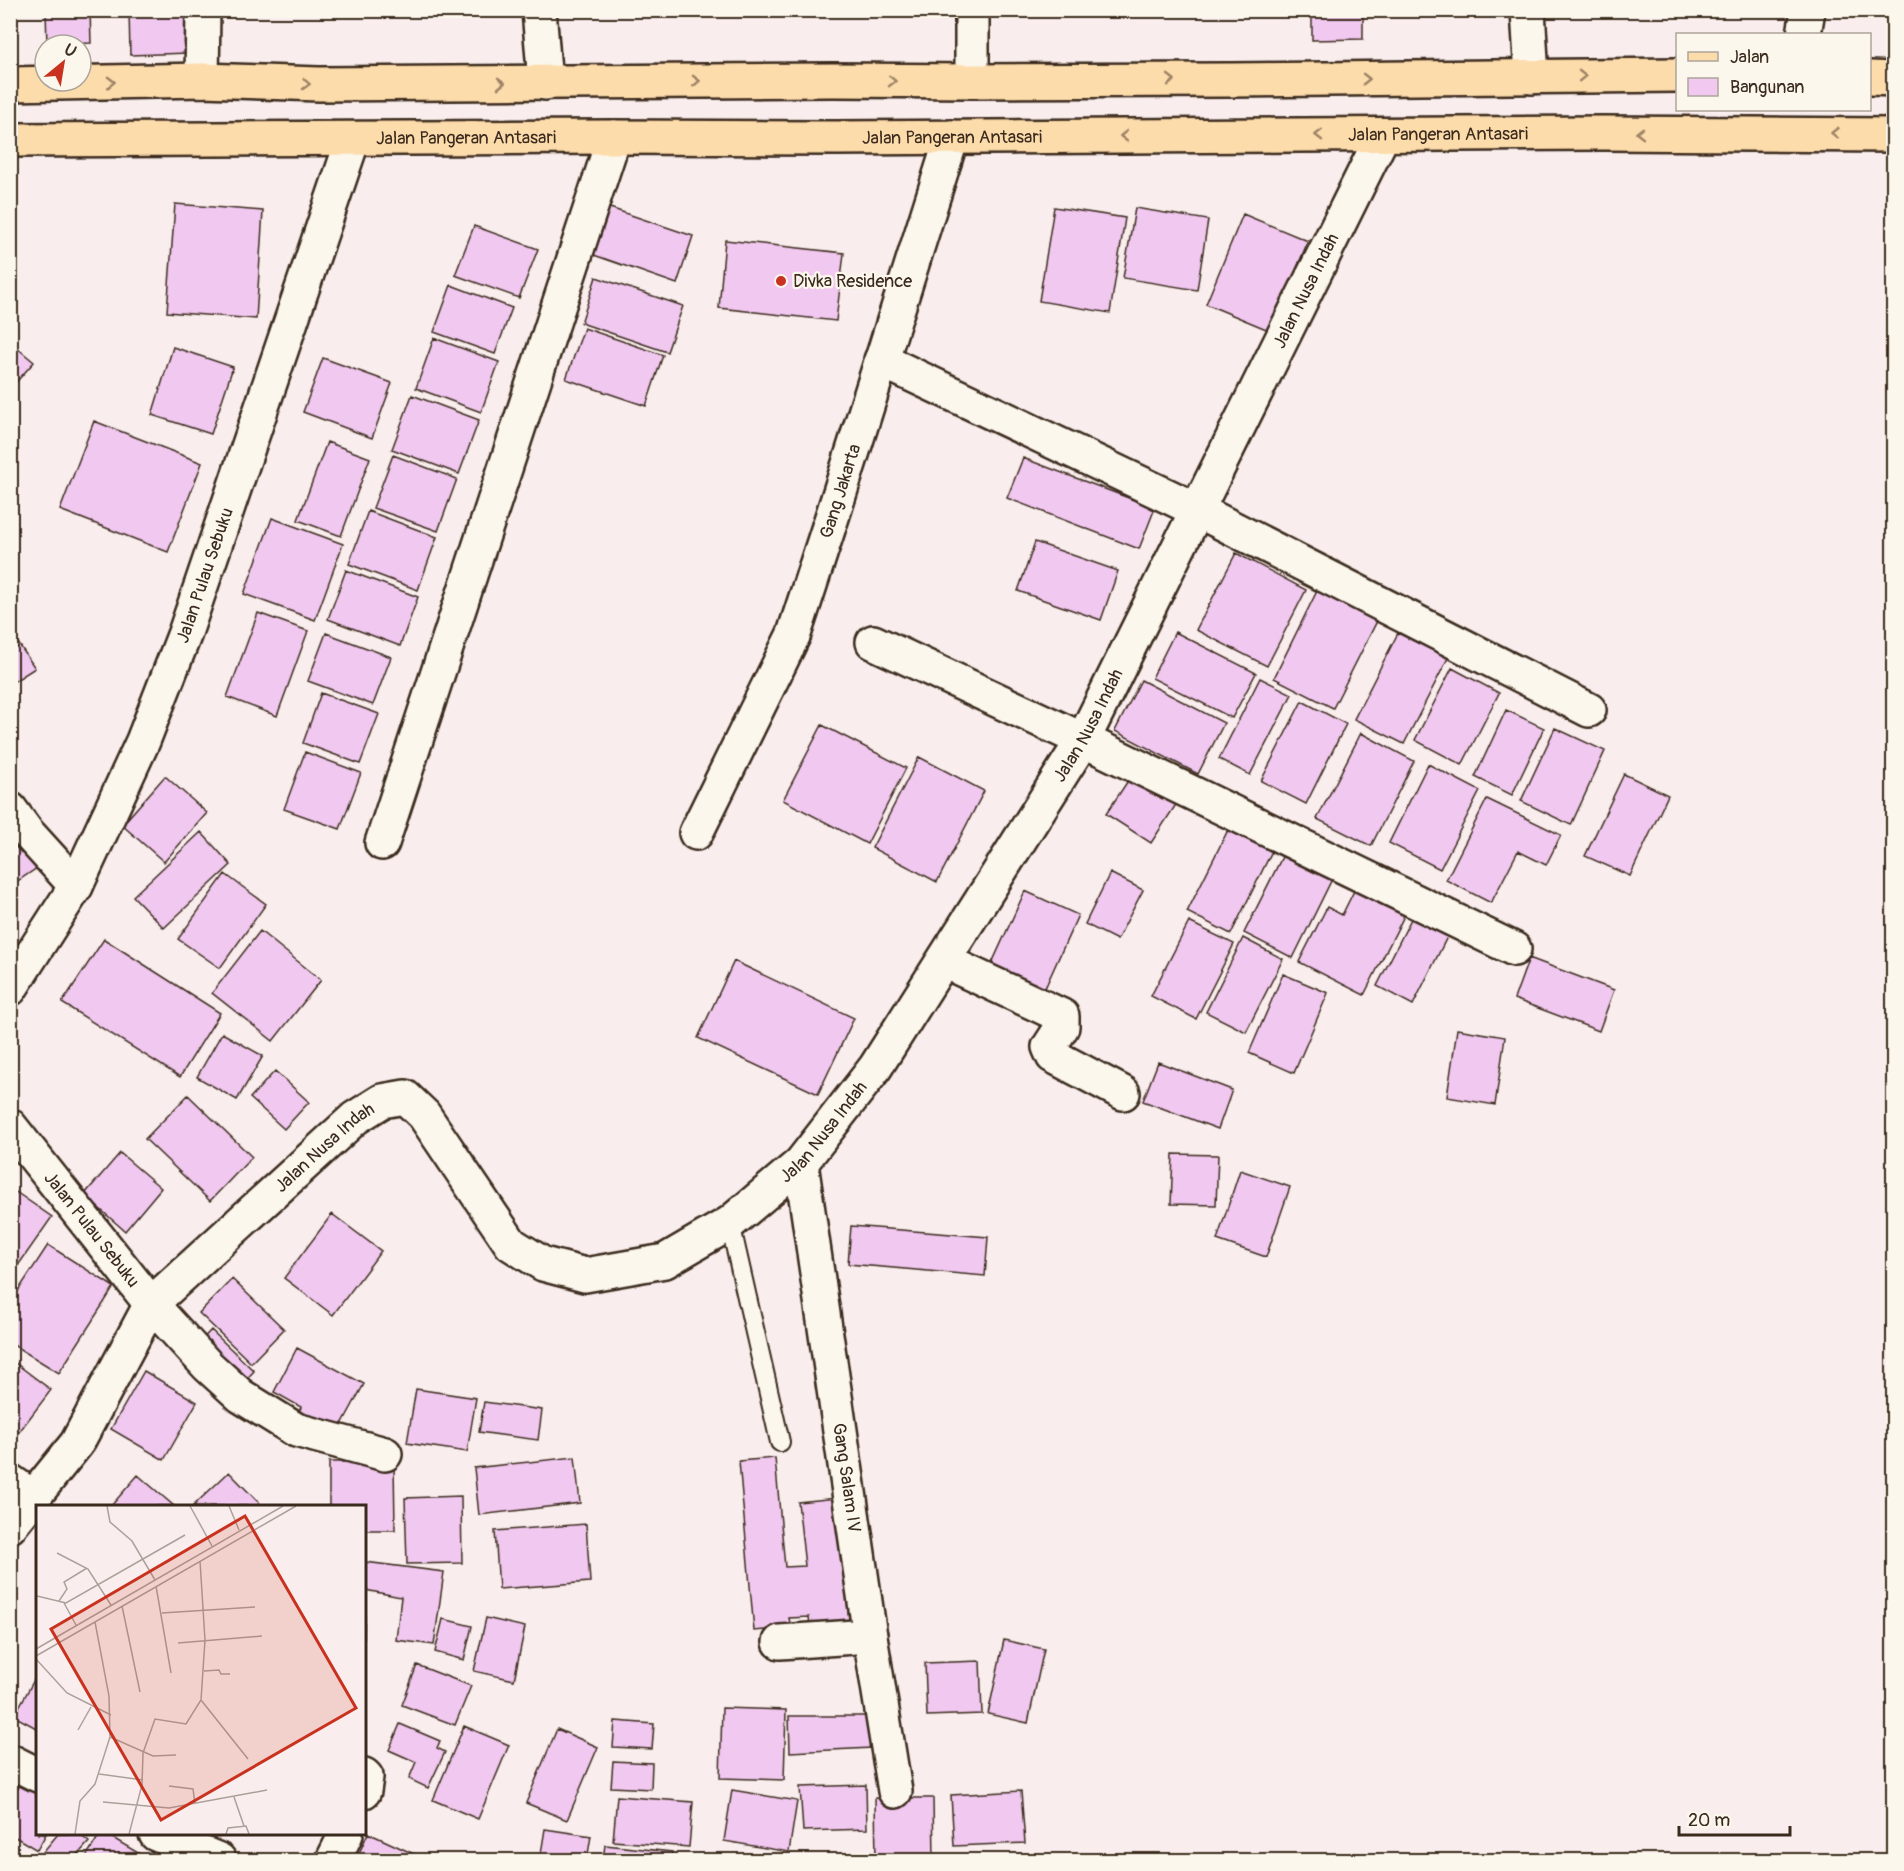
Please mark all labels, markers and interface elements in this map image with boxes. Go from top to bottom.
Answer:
north arrow [33,33,93,93]
legend [1676,33,1871,111]
text: U [60,40,80,62]
text: Jalan [1730,46,1769,69]
one-way arrow [1577,70,1586,83]
one-way arrow [1361,73,1370,85]
one-way arrow [887,74,896,87]
one-way arrow [1166,74,1175,86]
one-way arrow [691,75,700,87]
one-way arrow [106,76,115,88]
text: Bangunan [1730,76,1805,99]
one-way arrow [301,77,310,90]
one-way arrow [496,77,505,89]
street label: Jalan Pangeran Antasari [1348,122,1528,147]
street label: Jalan Pangeran Antasari [376,126,556,150]
street label: Jalan Pangeran Antasari [862,126,1042,150]
one-way arrow [1636,127,1645,139]
one-way arrow [1831,127,1840,140]
one-way arrow [1315,129,1324,141]
one-way arrow [1120,130,1129,142]
street label: Jalan Nusa Indah [1268,230,1344,353]
place label: Divka Residence [793,270,912,293]
marker: Divka Residence [774,274,788,288]
street label: Gang Jakarta [815,441,866,541]
street label: Jalan Pulau Sebuku [171,505,239,646]
street label: Jalan Nusa Indah [1048,665,1129,787]
street label: Jalan Nusa Indah [775,1077,873,1188]
street label: Jalan Nusa Indah [270,1098,379,1198]
street label: Jalan Pulau Sebuku [39,1167,144,1292]
street label: Gang Salam IV [827,1422,866,1534]
inset map [36,1505,366,1835]
scale bar [1679,1799,1790,1837]
text: 20 m [1688,1809,1730,1832]

